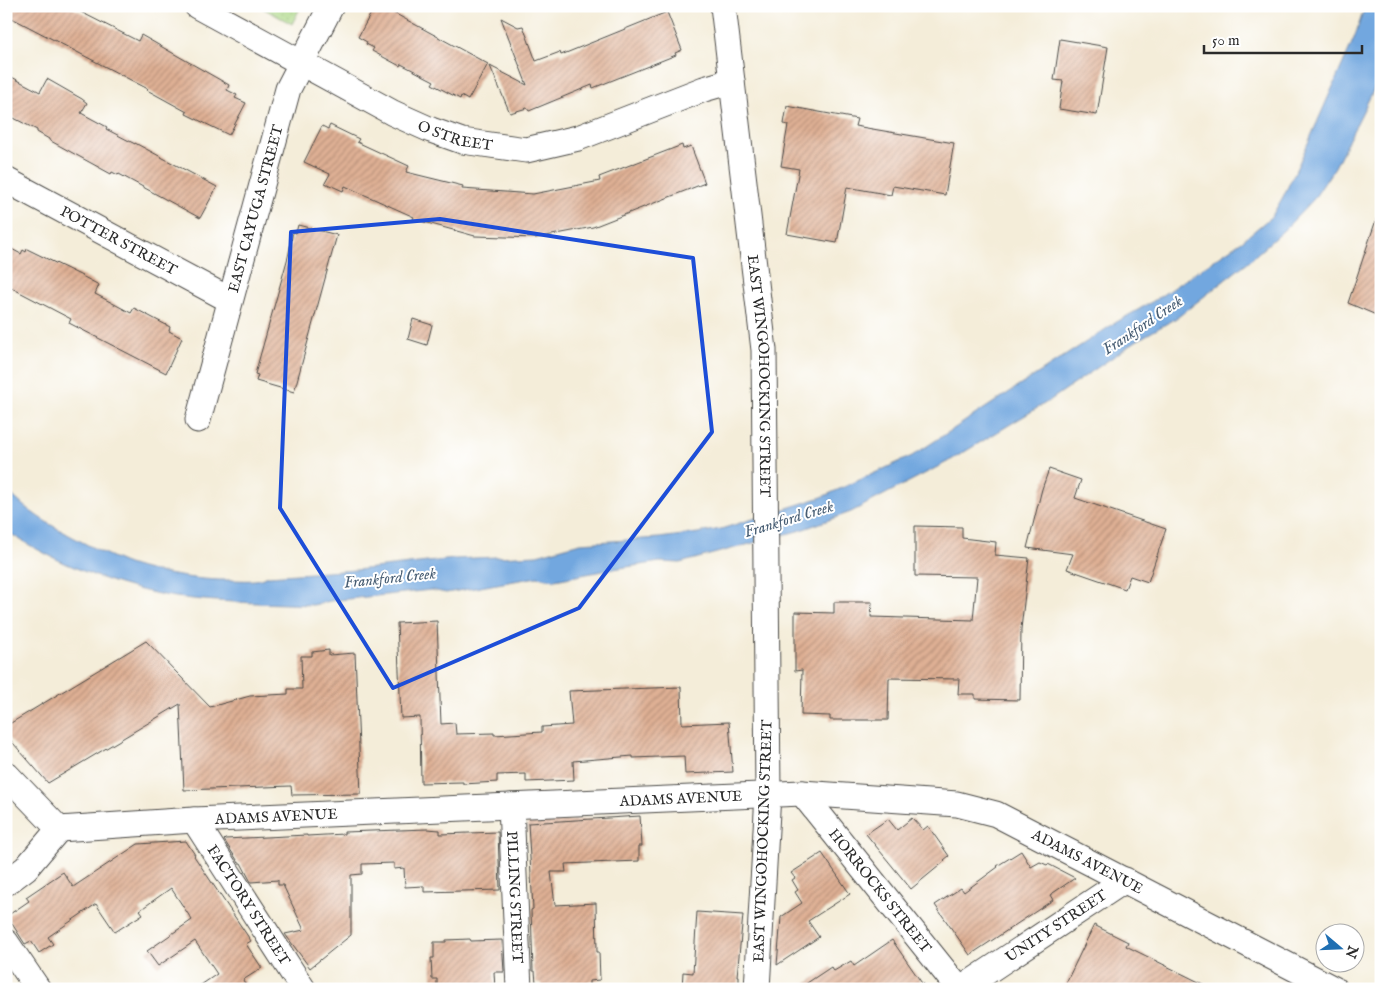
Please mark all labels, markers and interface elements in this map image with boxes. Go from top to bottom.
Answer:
scale bar [1204,22,1362,54]
text: 50 m [1212,31,1240,50]
street label: O STREET [415,116,494,155]
street label: EAST CAYUGA STREET [224,123,287,295]
street label: POTTER STREET [57,201,181,280]
street label: EAST WINGOHOCKING STREET [743,254,775,497]
water label: Frankford Creek [1099,292,1187,360]
water label: Frankford Creek [742,497,837,543]
water label: Frankford Creek [343,564,438,594]
street label: EAST WINGOHOCKING STREET [749,719,777,963]
street label: ADAMS AVENUE [618,786,743,811]
street label: ADAMS AVENUE [213,804,338,829]
street label: HORROCKS STREET [825,824,936,957]
street label: ADAMS AVENUE [1028,824,1146,898]
street label: PILLING STREET [503,830,527,964]
street label: FACTORY STREET [203,841,295,969]
street label: UNITY STREET [1001,885,1111,967]
north arrow [1314,922,1364,972]
text: N [1341,942,1362,961]

